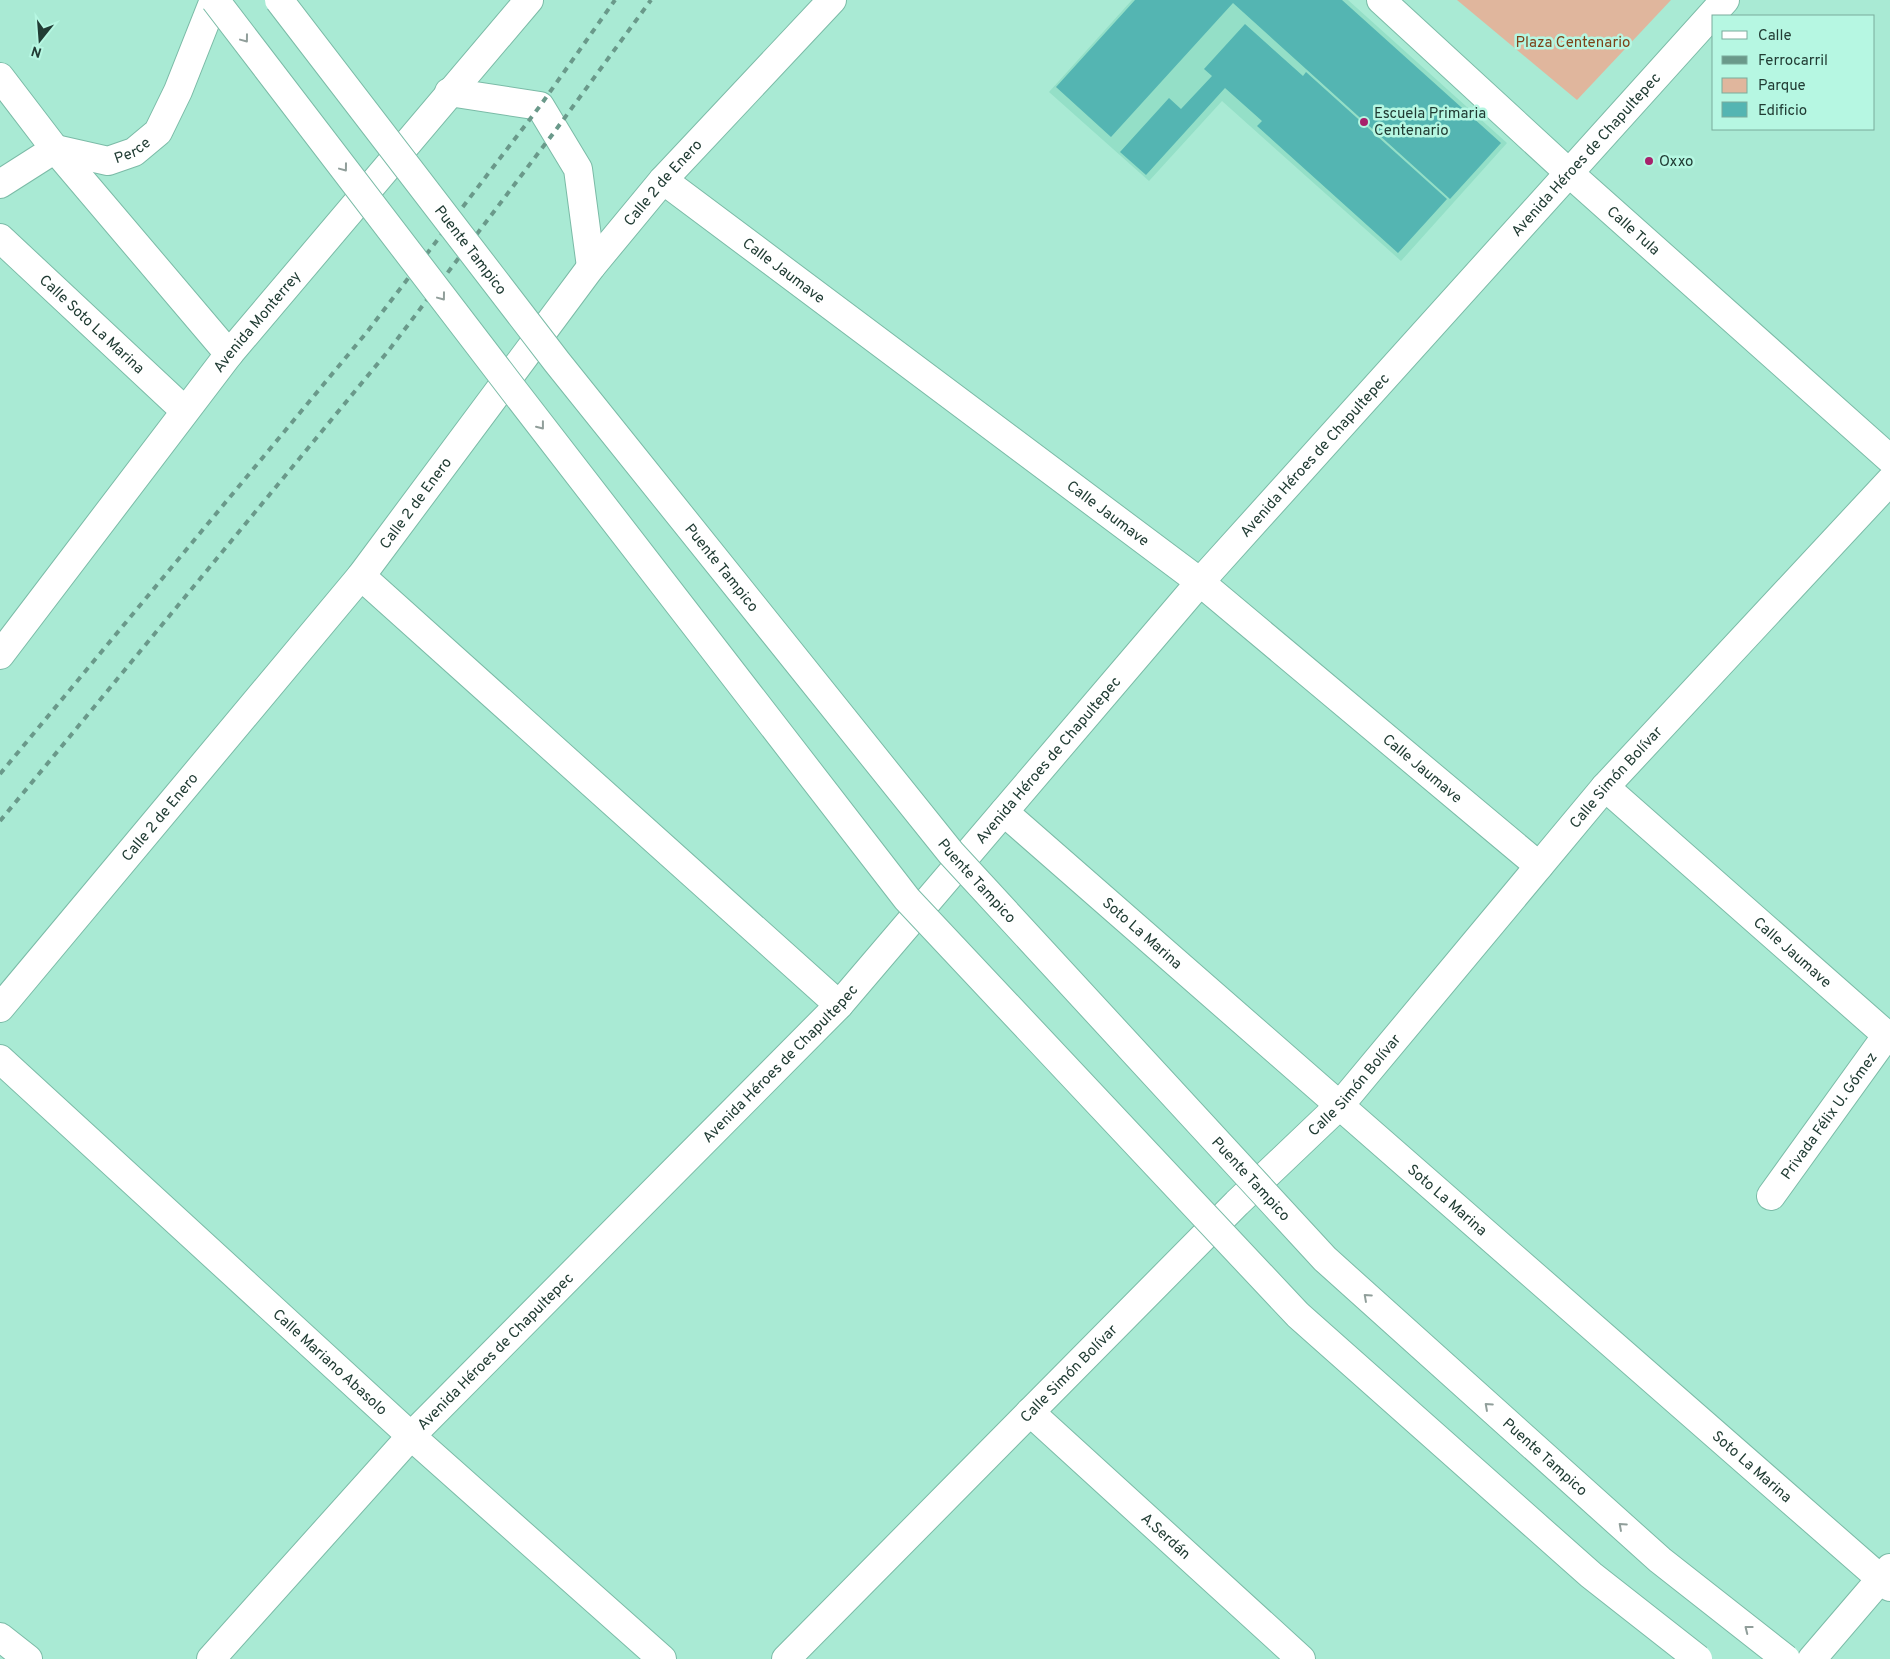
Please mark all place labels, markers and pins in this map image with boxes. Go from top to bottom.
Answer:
place label: Escuela Primaria Centenario [1374,105,1486,141]
marker: Escuela Primaria Centenario [1358,116,1370,128]
place label: Oxxo [1659,153,1693,172]
marker: Oxxo [1643,155,1655,167]

